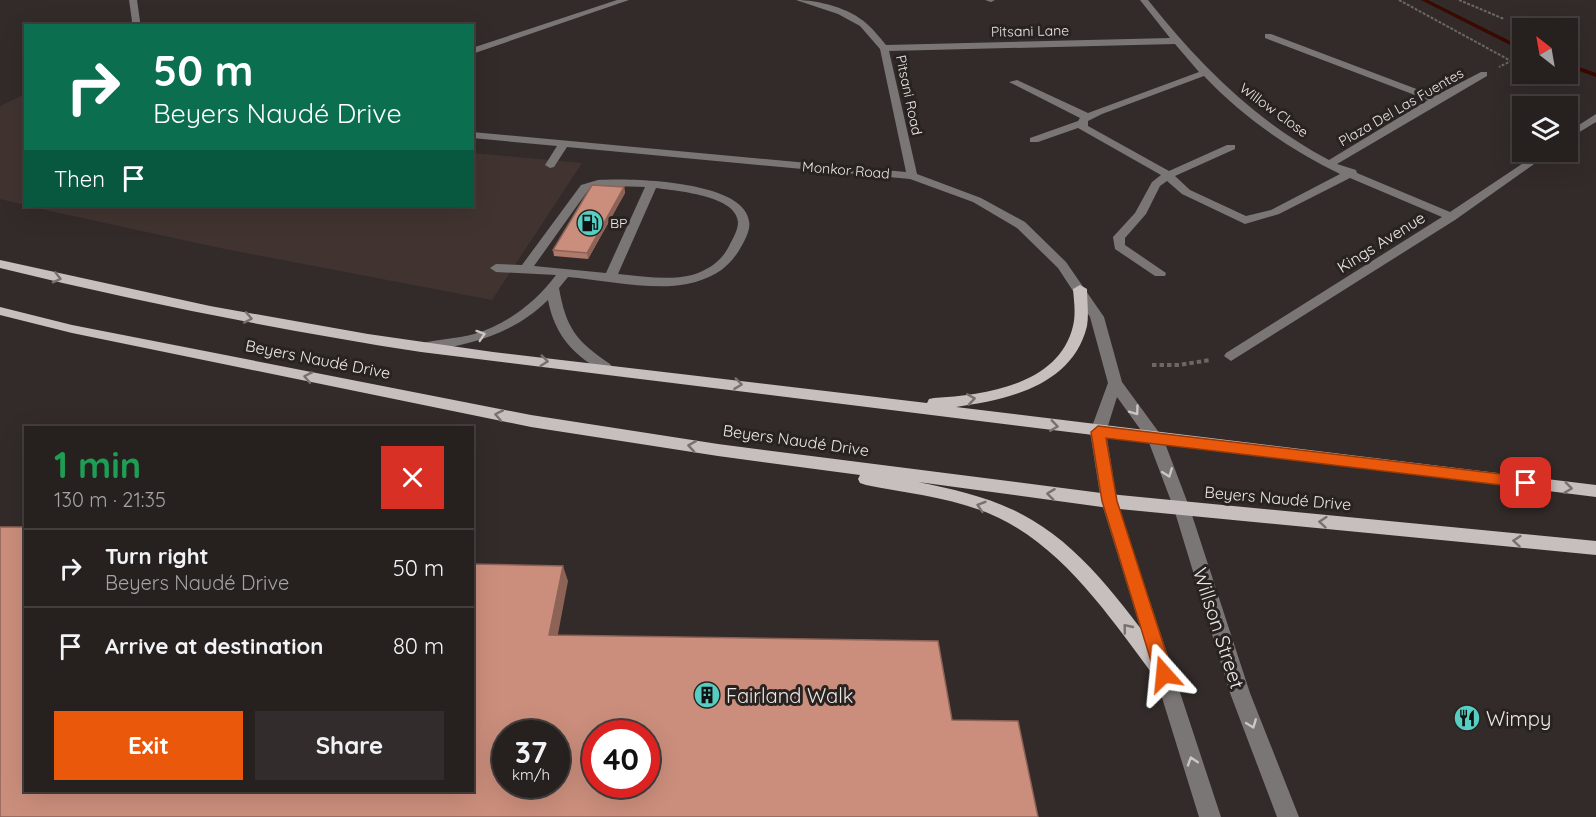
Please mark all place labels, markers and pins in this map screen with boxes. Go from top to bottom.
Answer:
fuel station icon: BP [575,208,605,238]
place label: BP [610,214,627,232]
pin [1500,457,1551,508]
building icon: Fairland Walk [692,680,722,710]
place label: Fairland Walk [726,683,853,708]
restaurant icon: Wimpy [1452,703,1482,733]
place label: Wimpy [1486,706,1551,731]

